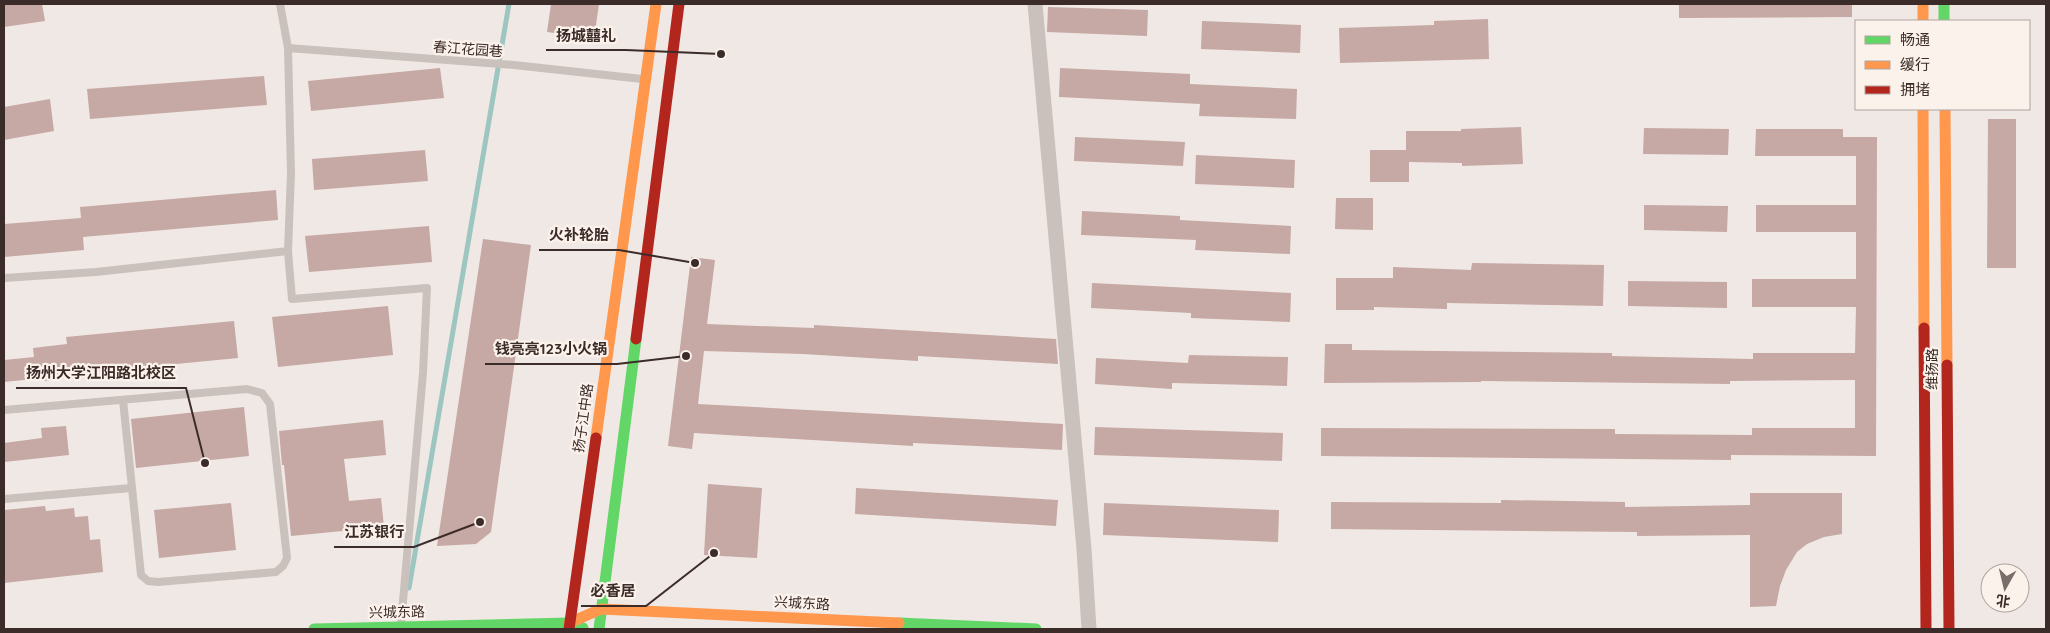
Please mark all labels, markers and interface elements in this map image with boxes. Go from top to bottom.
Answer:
callout: 扬城囍礼 [546,20,626,50]
legend [1855,20,2030,110]
text: 扬城囍礼 [556,26,616,45]
text: 畅通 [1900,30,1930,49]
street label: 春江花园巷 [432,38,504,60]
text: 缓行 [1900,55,1930,74]
text: 拥堵 [1900,80,1930,99]
callout: 火补轮胎 [539,220,619,250]
text: 火补轮胎 [549,225,609,244]
callout: 钱亮亮123小火锅 [485,334,617,364]
text: 钱亮亮123小火锅 [495,339,607,358]
street label: 维扬路 [1923,348,1941,390]
callout: 扬州大学江阳路北校区 [16,358,186,388]
text: 扬州大学江阳路北校区 [26,363,176,382]
street label: 扬子江中路 [569,382,597,454]
callout: 江苏银行 [334,517,414,547]
text: 江苏银行 [344,522,404,541]
north arrow [1980,563,2030,613]
callout: 必香居 [581,576,646,606]
text: 必香居 [590,581,636,600]
text: 北 [1995,591,2011,611]
street label: 兴城东路 [774,593,830,613]
street label: 兴城东路 [369,603,425,621]

